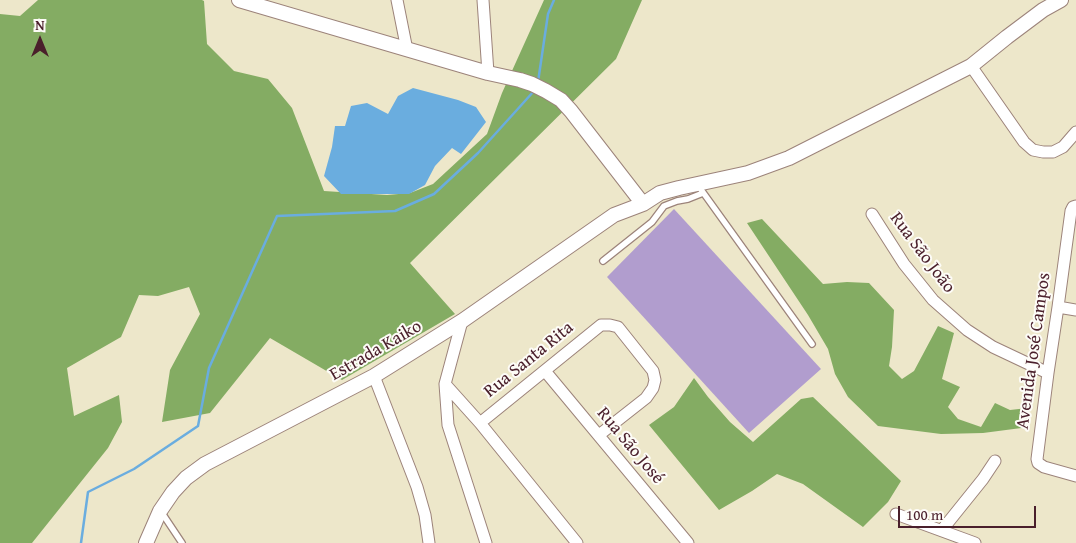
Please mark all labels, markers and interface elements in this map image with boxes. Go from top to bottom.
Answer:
north arrow [15,15,65,65]
text: N [35,15,45,35]
street label: Rua São João [885,208,959,298]
street label: Avenida José Campos [1012,271,1056,431]
street label: Estrada Kaiko [326,316,426,386]
street label: Rua Santa Rita [480,317,578,403]
street label: Rua São José [592,403,668,489]
scale bar [901,496,1038,528]
text: 100 m [906,504,943,525]

